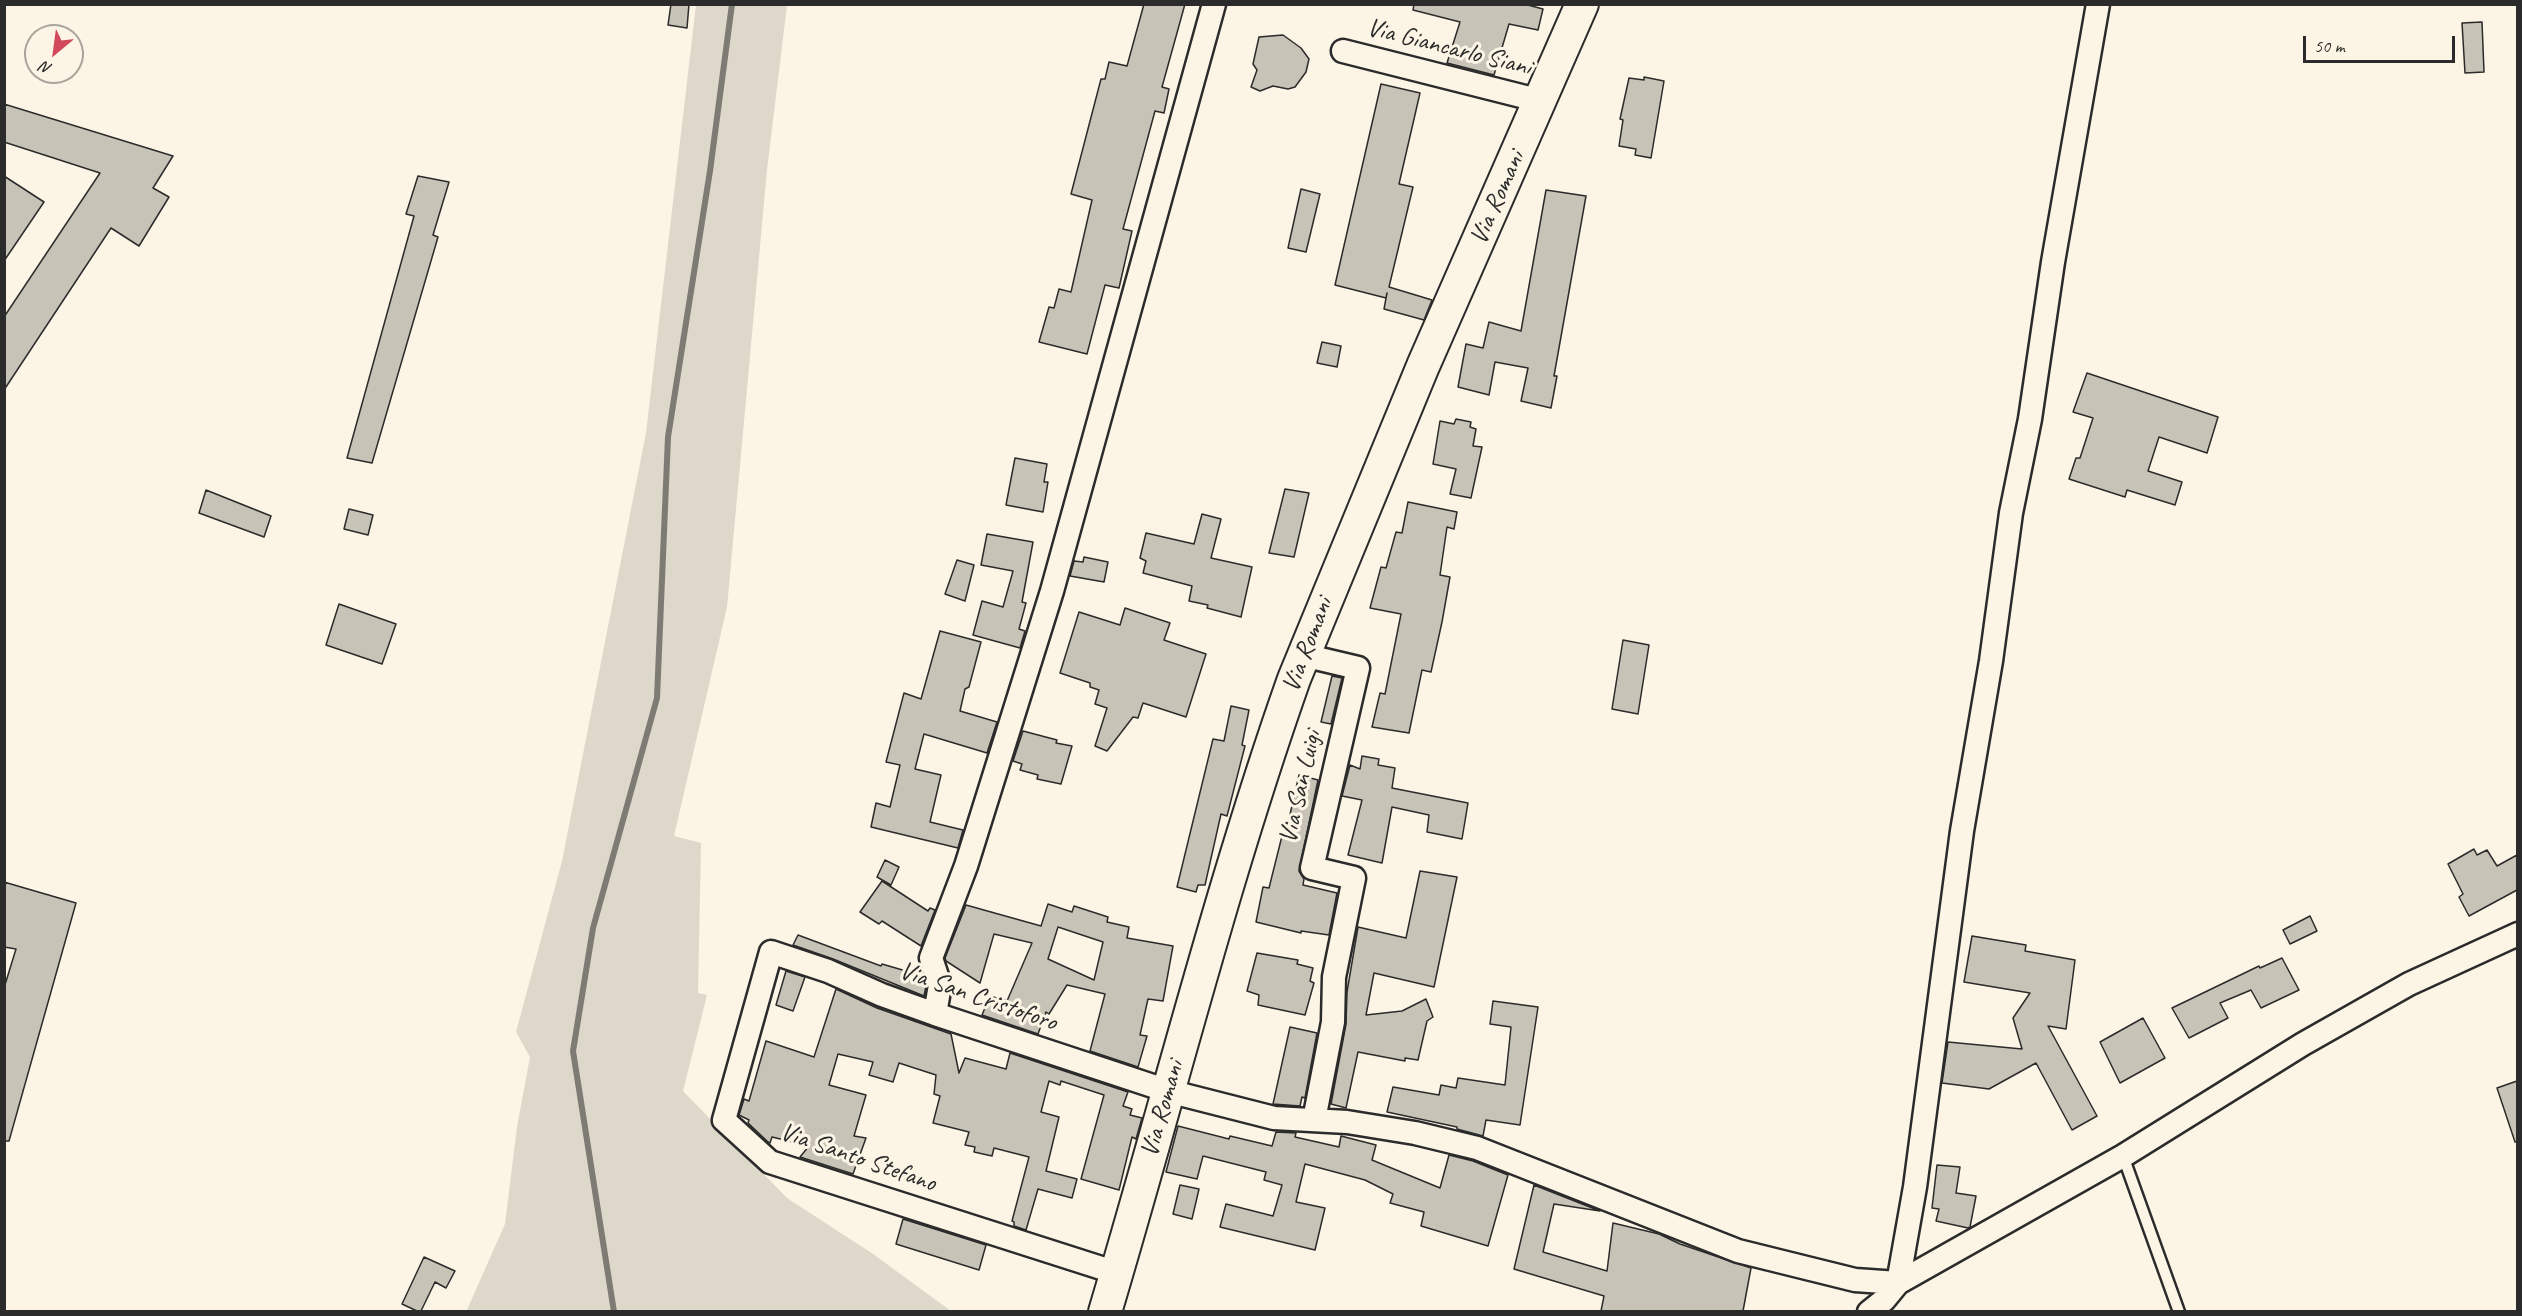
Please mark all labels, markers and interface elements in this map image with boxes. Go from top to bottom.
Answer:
street label: Via Giancarlo Siani [1364,13,1534,83]
north arrow [24,24,84,84]
scale bar [2306,24,2458,62]
text: 50 m [2314,35,2345,57]
text: N [37,57,55,79]
street label: Via Romani [1464,147,1532,249]
street label: Via Romani [1276,593,1340,697]
street label: Via San Luigi [1273,728,1329,846]
street label: Via San Cristoforo [895,955,1061,1039]
street label: Via Romani [1134,1057,1192,1161]
street label: Via Santo Stefano [776,1117,940,1199]

